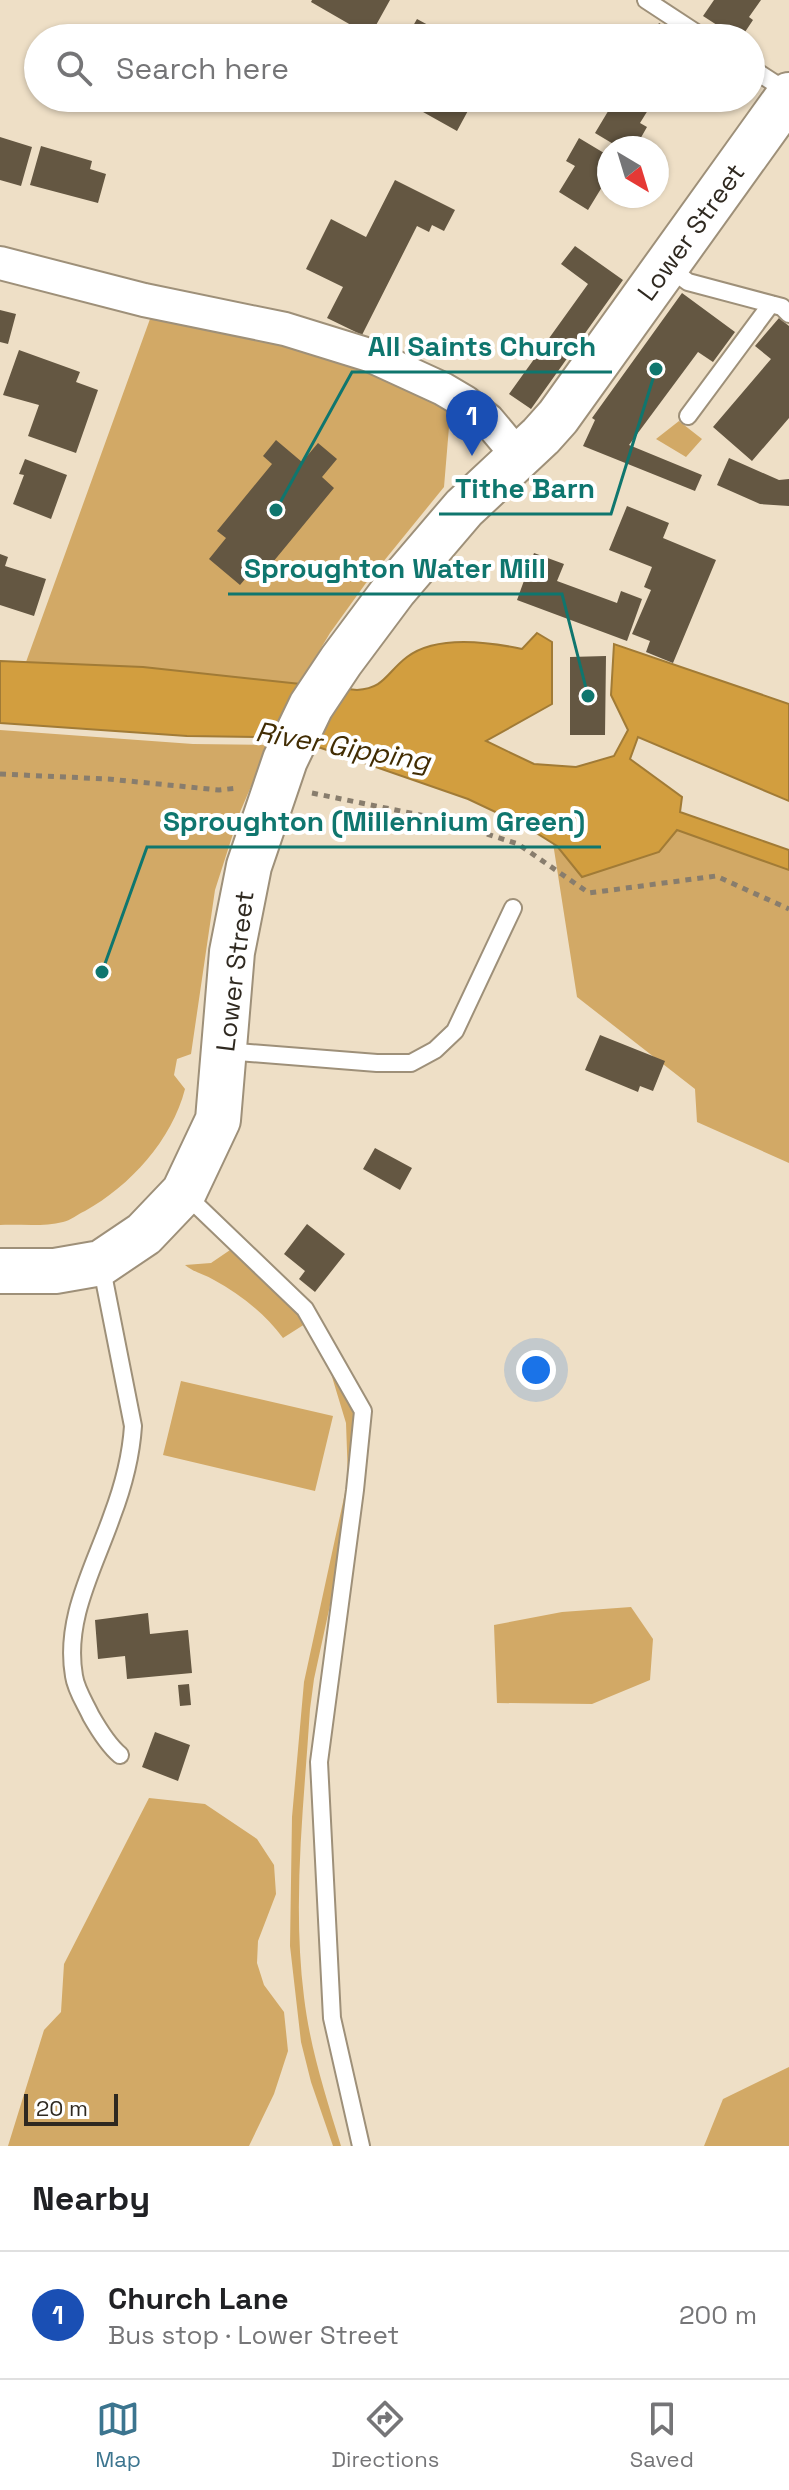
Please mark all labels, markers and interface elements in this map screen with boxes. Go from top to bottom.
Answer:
search box [24,24,765,112]
icon: search [52,46,96,90]
text: Search here [116,49,289,88]
north arrow [597,136,669,208]
street label: Lower Street [630,157,752,307]
callout: All Saints Church [352,320,612,372]
text: All Saints Church [368,328,596,364]
pin: 1 [446,390,498,456]
callout: Tithe Barn [439,462,611,514]
text: Tithe Barn [455,470,595,506]
callout: Sproughton Water Mill [228,542,562,594]
text: Sproughton Water Mill [244,550,546,586]
water label: River Gipping [253,713,435,779]
callout: Sproughton (Millennium Green) [147,795,601,847]
text: Sproughton (Millennium Green) [163,803,585,839]
street label: Lower Street [208,889,262,1053]
your location [516,1350,556,1390]
scale bar [24,2090,118,2126]
text: 20 m [36,2094,88,2122]
text: Nearby [32,2177,150,2220]
text: Church Lane [108,2279,288,2318]
text: 1 [52,2298,64,2332]
text: 200 m [679,2298,757,2332]
text: Bus stop · Lower Street [108,2318,399,2352]
tab: Map [95,2397,141,2473]
tab: Directions [331,2397,439,2473]
tab: Saved [630,2397,694,2473]

